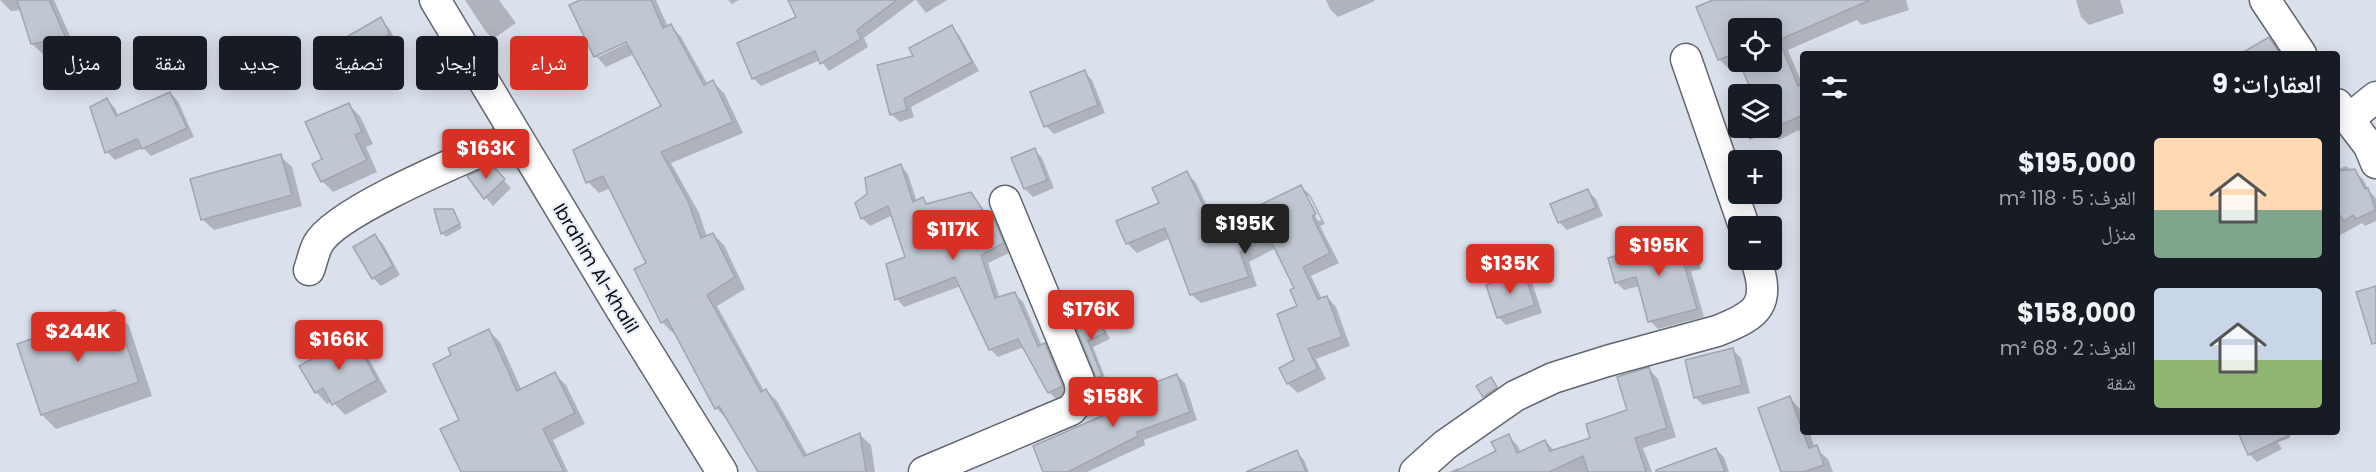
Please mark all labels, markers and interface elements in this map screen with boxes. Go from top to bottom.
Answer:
map controls [1728,18,1782,270]
button: locate [1728,18,1782,72]
chip: منزل [43,36,121,90]
chip: شقة [133,36,207,90]
chip: جديد [219,36,301,90]
chip: تصفية [313,36,404,90]
chip: إيجار [416,36,498,90]
chip: شراء [510,36,588,90]
text: العقارات: 9 [2212,66,2322,102]
icon: filters [1818,71,1851,104]
button: layers [1728,84,1782,138]
pin: $163K [444,129,528,180]
text: $163K [456,134,516,162]
text: $195,000 [2018,145,2136,181]
button: + [1728,150,1782,204]
icon: home [2202,162,2274,234]
text: الغرف: 5 · 118 m² [1999,184,2136,212]
street label: Ibrahim Al-khalil [547,198,645,338]
pin: $195K [1203,204,1287,255]
text: $195K [1215,209,1275,237]
pin: $117K [911,210,995,261]
text: $117K [927,215,979,243]
button: − [1728,216,1782,270]
text: منزل [2101,219,2136,247]
pin: $195K [1617,226,1701,277]
text: $195K [1629,231,1689,259]
pin: $135K [1468,244,1552,295]
text: $135K [1480,249,1540,277]
pin: $176K [1049,290,1133,341]
text: $176K [1062,295,1120,323]
text: $158,000 [2017,295,2136,331]
pin: $244K [36,312,120,363]
icon: home [2202,312,2274,384]
text: $244K [45,317,111,345]
pin: $166K [297,320,381,371]
text: $166K [309,325,369,353]
text: الغرف: 2 · 68 m² [2000,334,2136,362]
text: شقة [2106,369,2136,397]
pin: $158K [1071,377,1155,428]
text: $158K [1083,382,1143,410]

